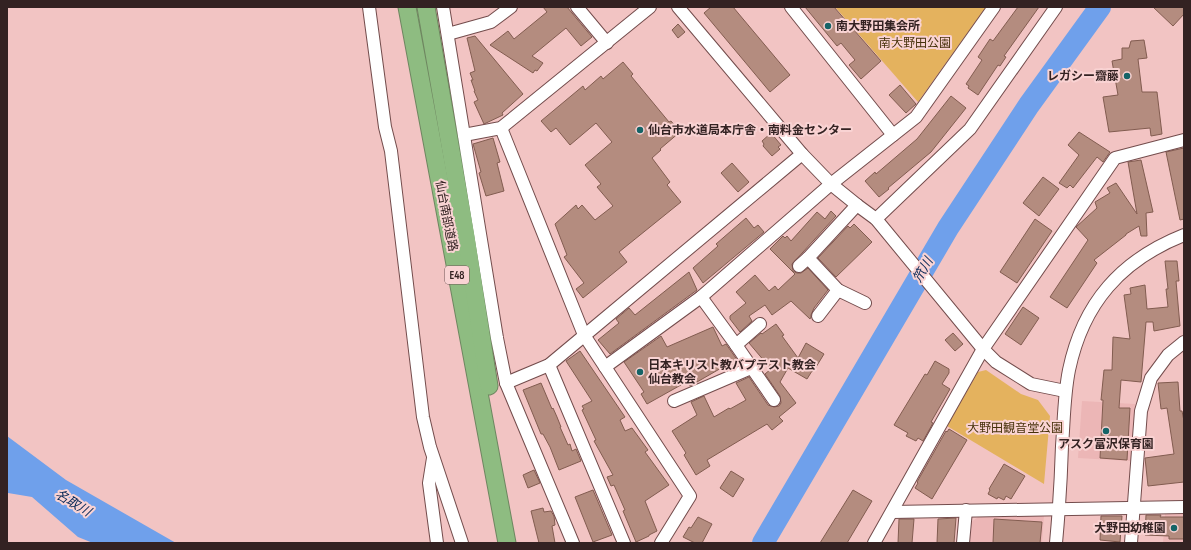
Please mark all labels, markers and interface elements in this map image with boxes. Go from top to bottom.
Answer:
place label: 南大野田集会所 [836,19,920,34]
marker: 南大野田集会所 [823,21,833,31]
park label: 南大野田公園 [879,36,951,51]
place label: レガシー齋藤 [1047,69,1119,84]
marker: レガシー齋藤 [1122,71,1132,81]
place label: 仙台市水道局本庁舎・南料金センター [648,123,852,138]
marker: 仙台市水道局本庁舎・南料金センター [635,125,645,135]
street label: 仙台南部道路 [432,179,460,253]
water label: 笊川 [910,253,937,285]
road number: E48 [445,266,469,284]
place label: 日本キリスト教バプテスト教会 仙台教会 [648,358,816,387]
marker: 日本キリスト教バプテスト教会 仙台教会 [635,367,645,377]
park label: 大野田観音堂公園 [967,421,1063,436]
marker: アスク富沢保育園 [1101,426,1111,436]
place label: アスク富沢保育園 [1058,437,1154,452]
water label: 名取川 [52,486,96,521]
place label: 大野田幼稚園 [1094,521,1166,536]
marker: 大野田幼稚園 [1169,523,1179,533]

